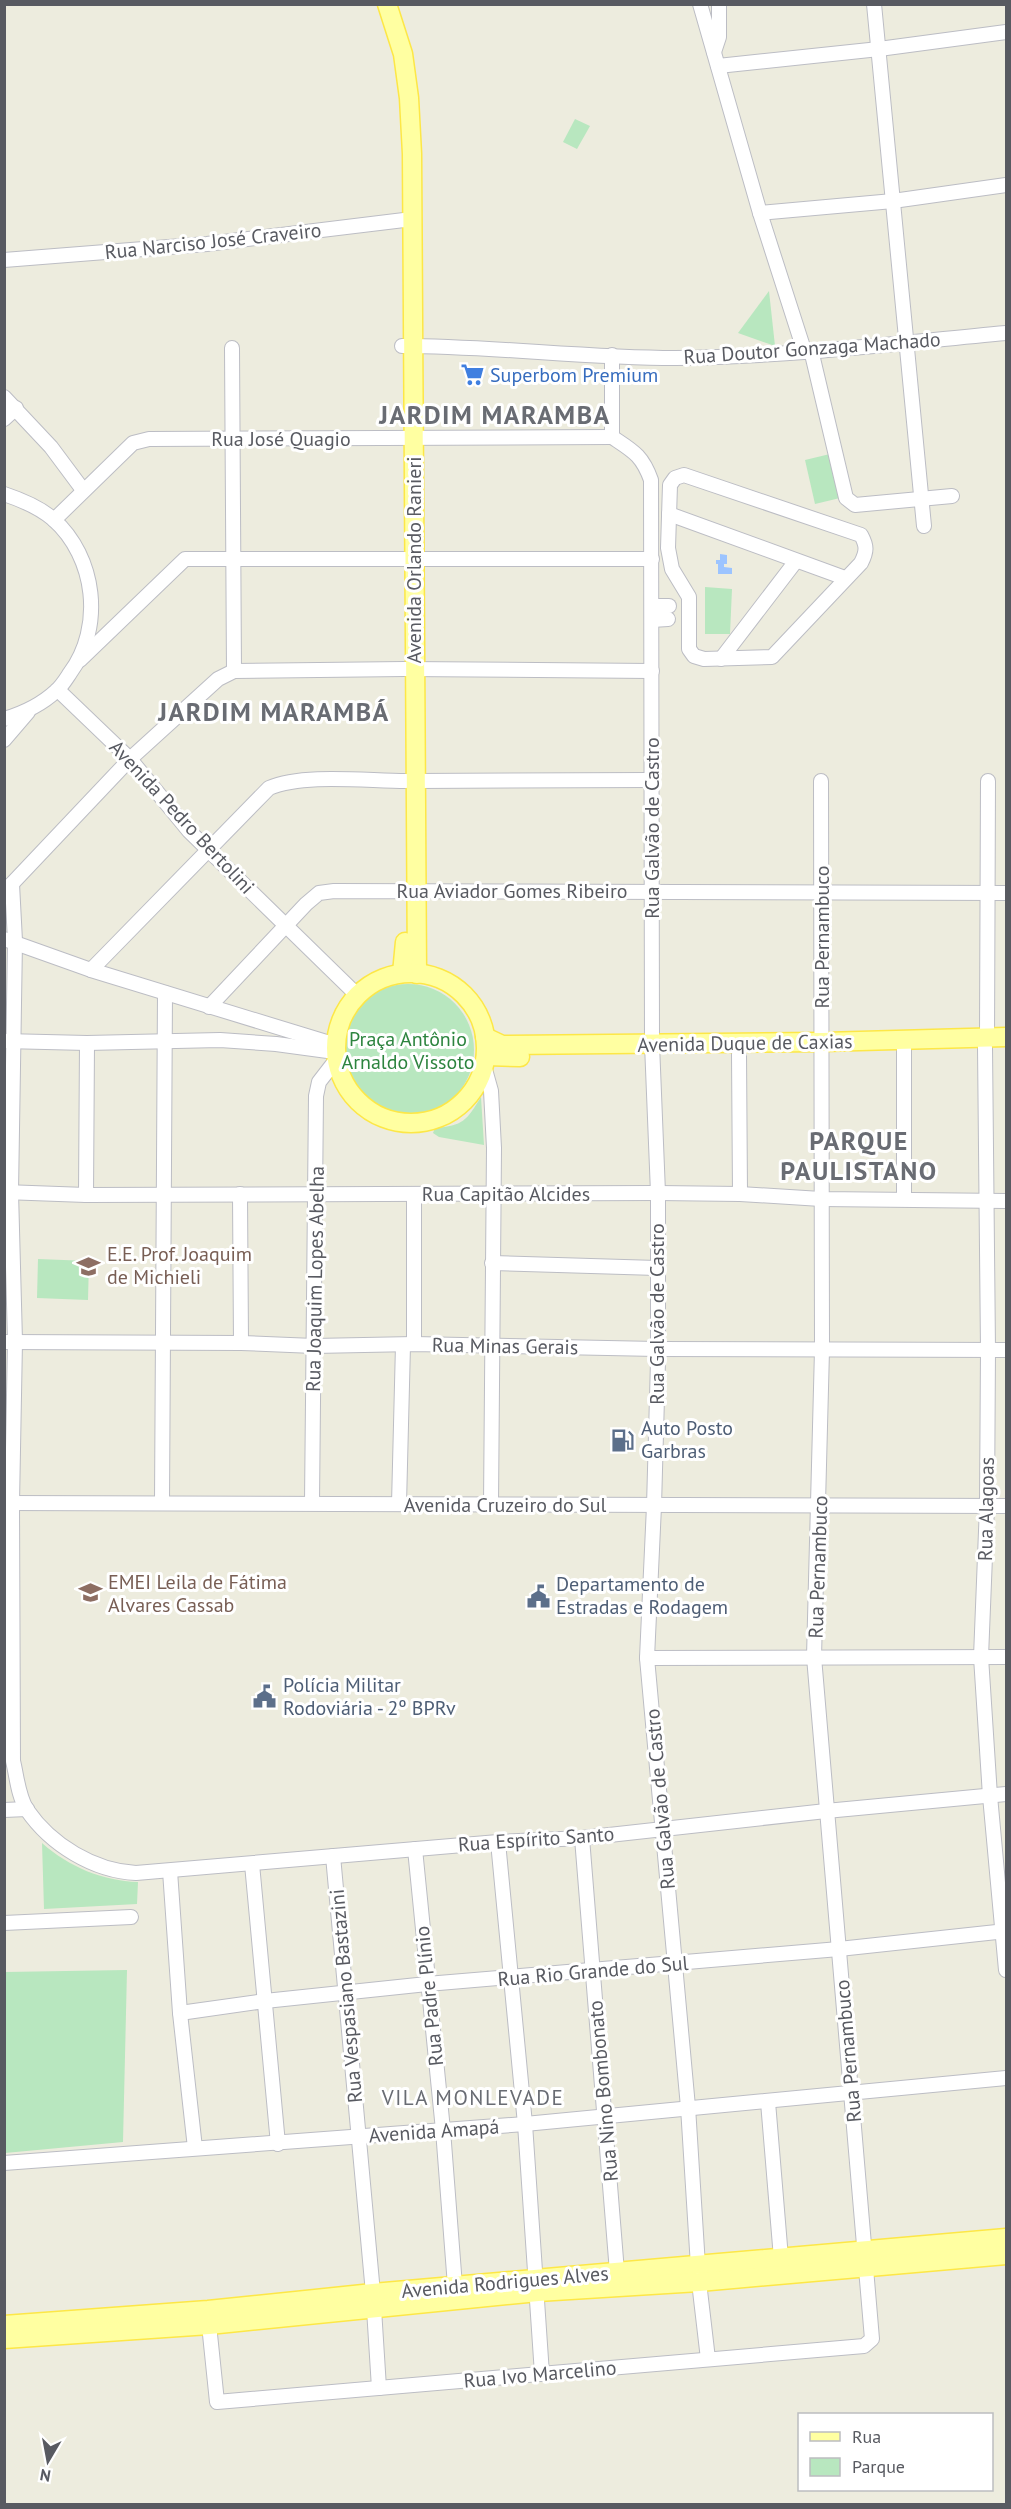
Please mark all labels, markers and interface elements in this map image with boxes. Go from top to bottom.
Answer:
street label: Rua Narciso José Craveiro [103,217,323,265]
street label: Rua Doutor Gonzaga Machado [683,326,941,370]
supermarket icon: Superbom Premium [459,362,485,388]
place label: Superbom Premium [490,362,658,388]
district label: JARDIM MARAMBA [378,398,611,431]
street label: Rua José Quagio [211,426,351,452]
street label: Avenida Orlando Ranieri [401,456,427,664]
district label: JARDIM MARAMBÁ [157,695,390,728]
street label: Avenida Pedro Bertolini [104,735,260,899]
street label: Rua Galvão de Castro [639,737,665,919]
street label: Rua Pernambuco [809,865,835,1009]
street label: Rua Aviador Gomes Ribeiro [397,878,627,904]
park label: Praça Antônio Arnaldo Vissoto [342,1026,474,1075]
street label: Avenida Duque de Caxias [637,1028,853,1058]
district label: PARQUE PAULISTANO [780,1124,938,1187]
street label: Rua Joaquim Lopes Abelha [300,1166,330,1392]
street label: Rua Capitão Alcides [422,1181,590,1207]
street label: Rua Galvão de Castro [644,1223,670,1405]
place label: E.E. Prof. Joaquim de Michieli [107,1241,252,1290]
school or university icon: E.E. Prof. Joaquim de Michieli [76,1253,102,1279]
street label: Rua Minas Gerais [432,1332,578,1360]
place label: Auto Posto Garbras [641,1415,733,1464]
fuel station icon: Auto Posto Garbras [610,1427,636,1453]
street label: Rua Alagoas [972,1457,1000,1561]
street label: Avenida Cruzeiro do Sul [404,1492,606,1518]
street label: Rua Pernambuco [803,1495,833,1639]
place label: EMEI Leila de Fátima Alvares Cassab [108,1569,287,1618]
place label: Departamento de Estradas e Rodagem [556,1571,728,1620]
school or university icon: EMEI Leila de Fátima Alvares Cassab [77,1580,103,1606]
public building icon: Departamento de Estradas e Rodagem [525,1583,551,1609]
place label: Polícia Militar Rodoviária - 2º BPRv [283,1672,456,1721]
public building icon: Polícia Militar Rodoviária - 2º BPRv [252,1684,278,1710]
street label: Rua Galvão de Castro [639,1708,681,1890]
street label: Rua Espírito Santo [457,1821,615,1857]
street label: Rua Vespasiano Bastazini [324,1888,368,2104]
street label: Rua Padre Plínio [409,1925,449,2067]
street label: Rua Rio Grande do Sul [497,1950,690,1992]
street label: Rua Pernambuco [829,1979,867,2123]
street label: Rua Nino Bombonato [582,1999,624,2183]
district label: VILA MONLEVADE [381,2084,564,2111]
street label: Avenida Amapá [368,2113,500,2149]
street label: Avenida Rodrigues Alves [400,2260,610,2304]
street label: Rua Ivo Marcelino [463,2354,617,2394]
legend [798,2413,993,2491]
text: Rua [852,2425,881,2448]
north arrow [18,2431,78,2491]
text: Parque [852,2455,905,2478]
text: N [38,2465,52,2487]

